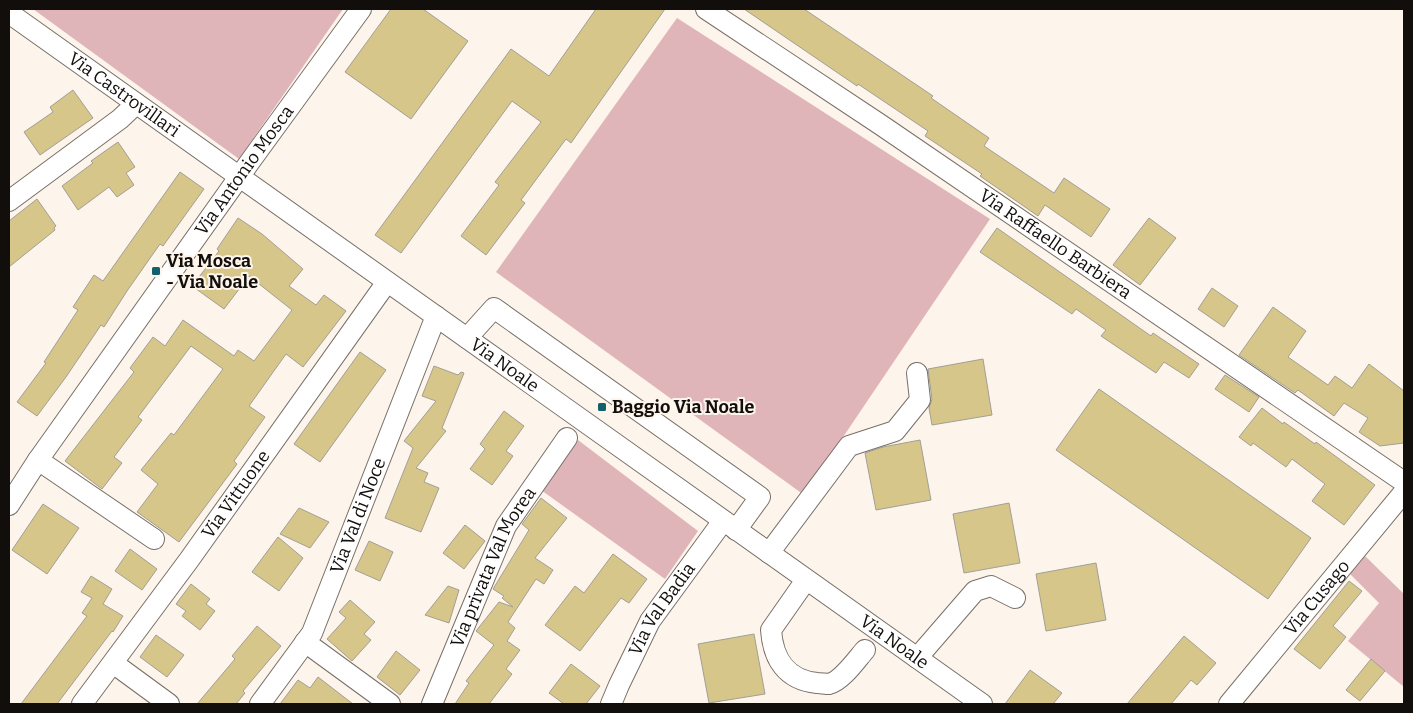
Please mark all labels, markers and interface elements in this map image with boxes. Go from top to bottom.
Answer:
street label: Via Castrovillari [64,47,184,142]
street label: Via Antonio Mosca [190,101,298,240]
street label: Via Raffaello Barbiera [975,184,1136,304]
place label: Via Mosca - Via Noale [166,250,258,293]
marker: Via Mosca - Via Noale [150,265,162,277]
street label: Via Noale [466,333,543,397]
place label: Baggio Via Noale [612,396,755,418]
marker: Baggio Via Noale [596,401,608,413]
street label: Via Vittuone [197,446,275,543]
street label: Via Val di Noce [325,455,390,577]
street label: Via privata Val Morea [446,483,541,651]
street label: Via Cusago [1279,555,1354,640]
street label: Via Val Badia [624,558,700,659]
street label: Via Noale [856,610,933,674]

